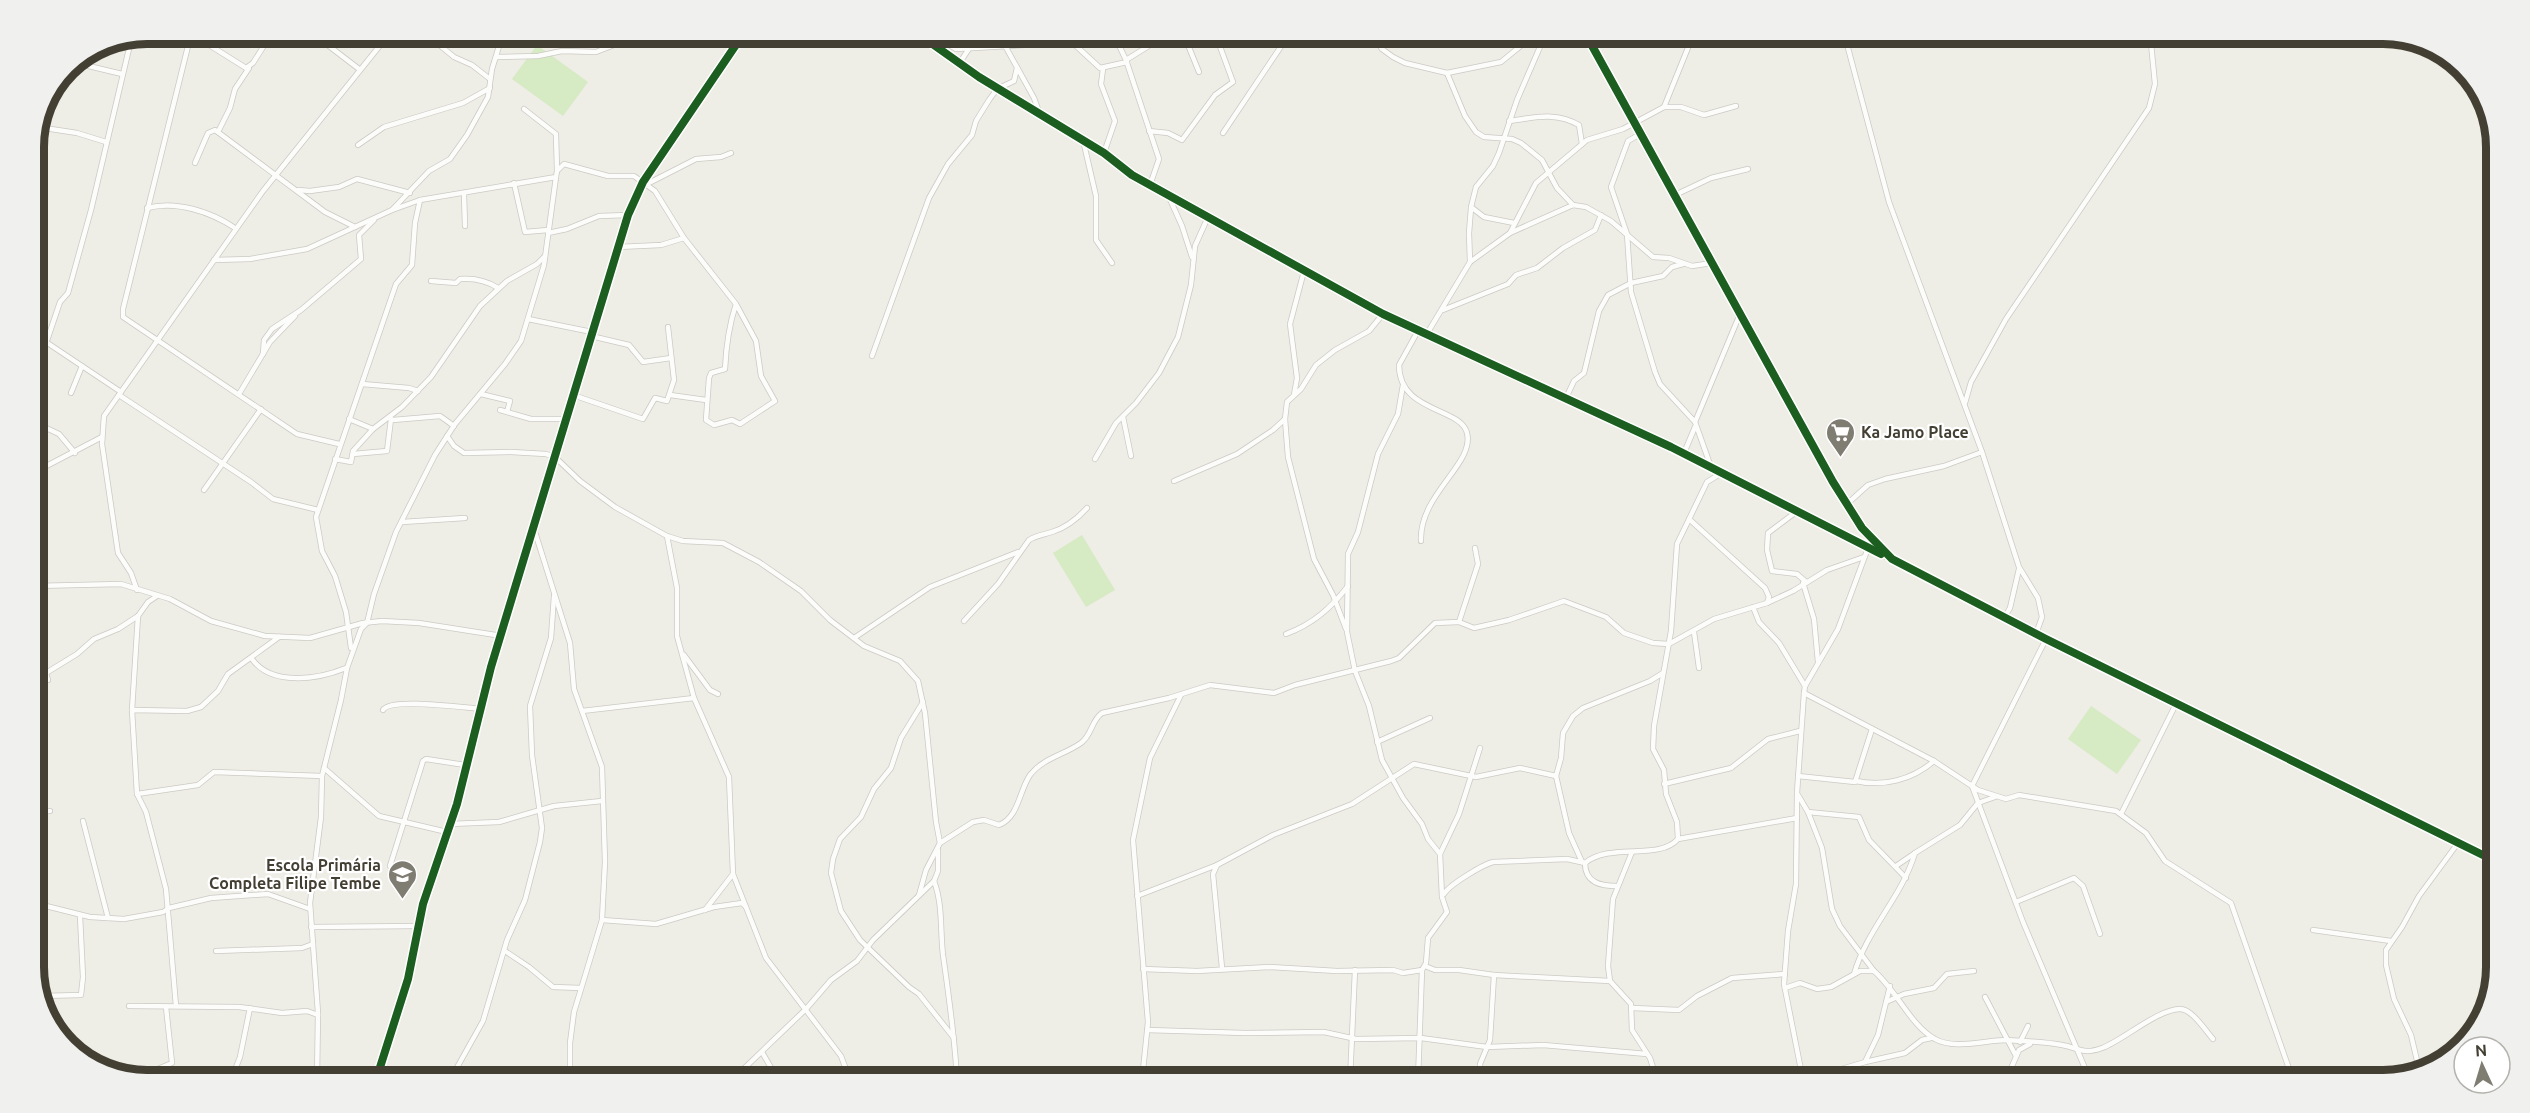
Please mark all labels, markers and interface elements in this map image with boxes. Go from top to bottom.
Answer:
supermarket icon: Ka Jamo Place [1824,416,1856,458]
place label: Ka Jamo Place [1861,423,1969,441]
place label: Escola Primária Completa Filipe Tembe [209,856,381,892]
school or university icon: Escola Primária Completa Filipe Tembe [386,858,418,900]
north arrow [2452,1035,2512,1095]
text: N [2474,1041,2488,1059]

